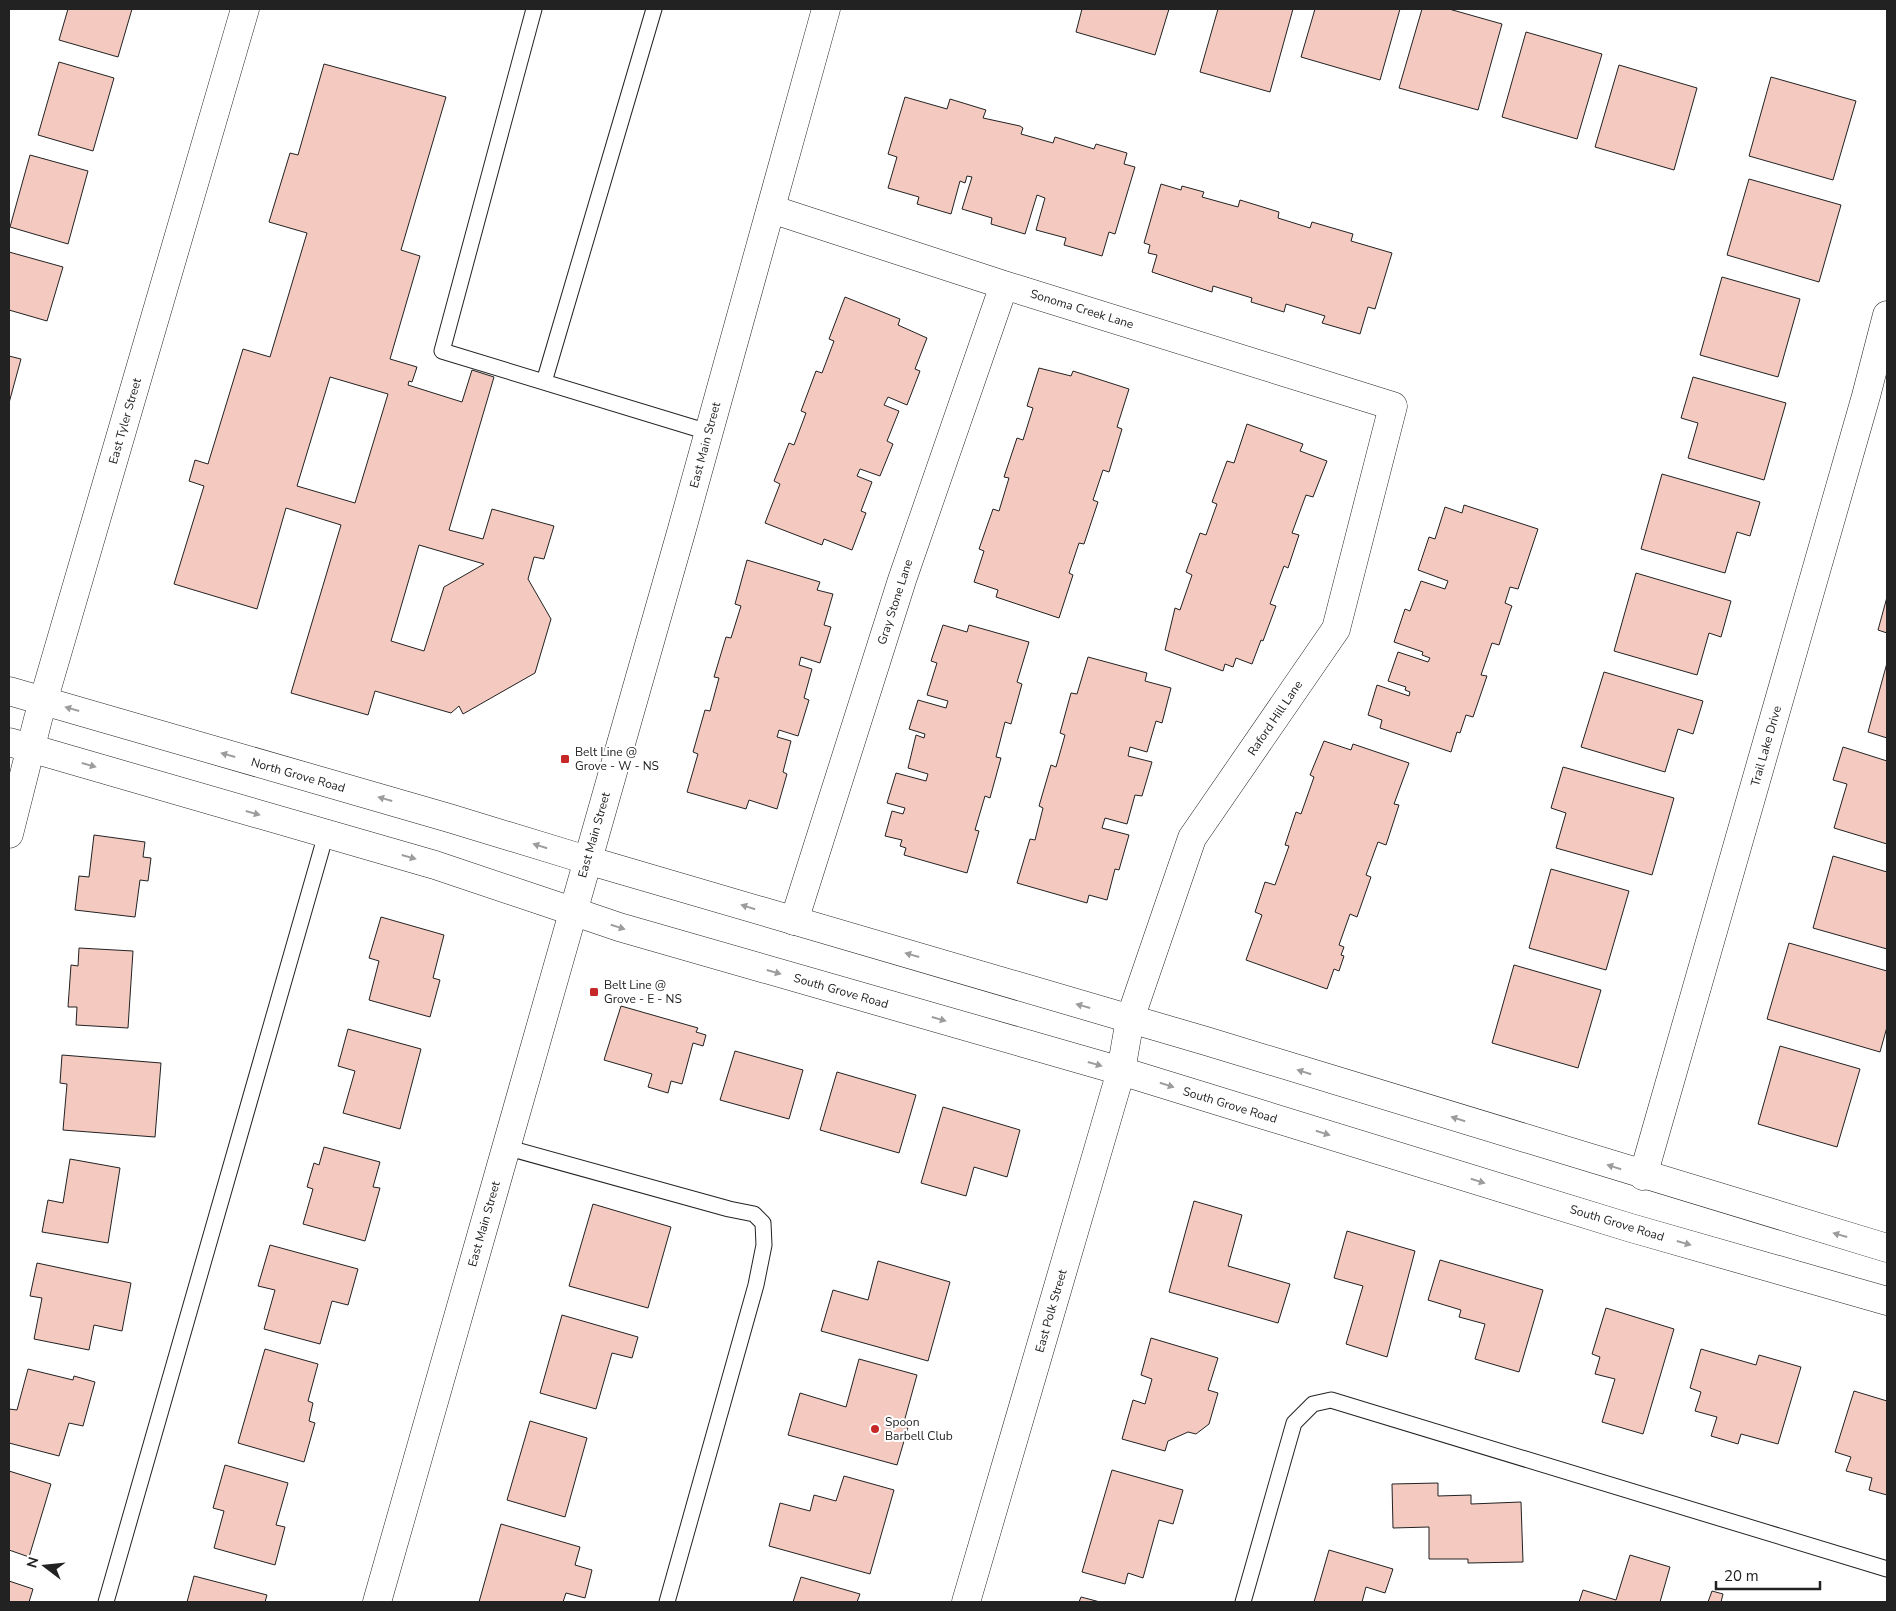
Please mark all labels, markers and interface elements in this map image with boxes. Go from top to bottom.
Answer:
street label: Sonoma Creek Lane [1028,286,1136,332]
street label: East Tyler Street [105,375,145,466]
street label: East Main Street [686,400,724,490]
street label: Gray Stone Lane [874,557,916,647]
street label: Raford Hill Lane [1244,677,1306,759]
street label: Trail Lake Drive [1747,704,1785,788]
one-way arrow [65,705,80,713]
place label: Belt Line @ Grove - W - NS [575,744,659,774]
one-way arrow [221,750,236,758]
marker: Belt Line @ Grove - W - NS [559,753,571,765]
street label: North Grove Road [249,754,347,796]
one-way arrow [82,762,97,770]
street label: East Main Street [574,790,614,880]
one-way arrow [377,795,392,803]
one-way arrow [246,810,261,818]
one-way arrow [533,841,548,849]
one-way arrow [402,854,417,862]
one-way arrow [740,902,755,910]
one-way arrow [611,923,626,931]
one-way arrow [905,951,920,959]
one-way arrow [767,968,782,976]
street label: South Grove Road [792,970,890,1012]
place label: Belt Line @ Grove - E - NS [604,977,682,1007]
marker: Belt Line @ Grove - E - NS [588,986,600,998]
one-way arrow [1076,1001,1091,1009]
one-way arrow [931,1015,946,1023]
one-way arrow [1087,1060,1102,1068]
one-way arrow [1296,1067,1311,1075]
one-way arrow [1160,1082,1175,1090]
street label: South Grove Road [1181,1083,1279,1127]
one-way arrow [1451,1115,1466,1123]
one-way arrow [1315,1130,1330,1137]
one-way arrow [1606,1162,1621,1170]
one-way arrow [1470,1177,1485,1185]
street label: East Main Street [464,1179,504,1269]
street label: South Grove Road [1568,1201,1666,1245]
one-way arrow [1833,1230,1848,1238]
one-way arrow [1676,1239,1691,1247]
street label: East Polk Street [1032,1267,1071,1354]
place label: Spoon Barbell Club [885,1414,953,1444]
marker: Spoon Barbell Club [869,1423,881,1435]
north arrow [20,1541,70,1591]
text: N [22,1555,44,1570]
scale bar [1716,1558,1820,1590]
text: 20 m [1724,1566,1759,1586]

